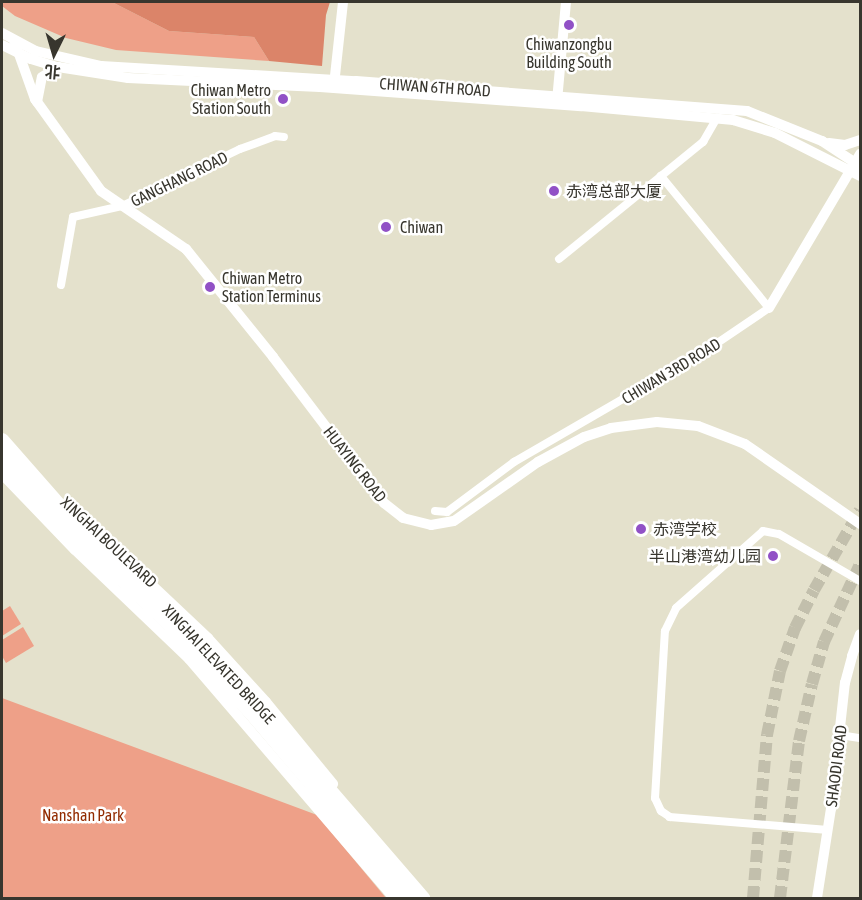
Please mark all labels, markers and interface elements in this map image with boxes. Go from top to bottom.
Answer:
marker: Chiwanzongbu Building South [562,18,576,32]
north arrow [24,24,84,84]
place label: Chiwanzongbu Building South [526,34,612,72]
text: 北 [44,62,61,82]
street label: CHIWAN 6TH ROAD [379,74,491,100]
place label: Chiwan Metro Station South [191,80,271,118]
marker: Chiwan Metro Station South [276,92,290,106]
street label: GANGHANG ROAD [127,147,231,211]
place label: 赤湾总部大厦 [566,181,662,201]
marker: 赤湾总部大厦 [547,184,561,198]
place label: Chiwan [400,217,443,237]
marker: Chiwan [377,218,395,236]
place label: Chiwan Metro Station Terminus [222,268,321,306]
marker: Chiwan Metro Station Terminus [203,280,217,294]
street label: CHIWAN 3RD ROAD [618,334,724,408]
street label: HUAYING ROAD [319,422,391,506]
street label: XINGHAI BOULEVARD [57,493,161,591]
place label: 赤湾学校 [653,519,717,539]
marker: 赤湾学校 [634,522,648,536]
place label: 半山港湾幼儿园 [649,546,761,566]
marker: 半山港湾幼儿园 [766,549,780,563]
street label: XINGHAI ELEVATED BRIDGE [159,600,279,728]
street label: SHAODI ROAD [821,724,851,808]
park label: Nanshan Park [42,805,124,825]

